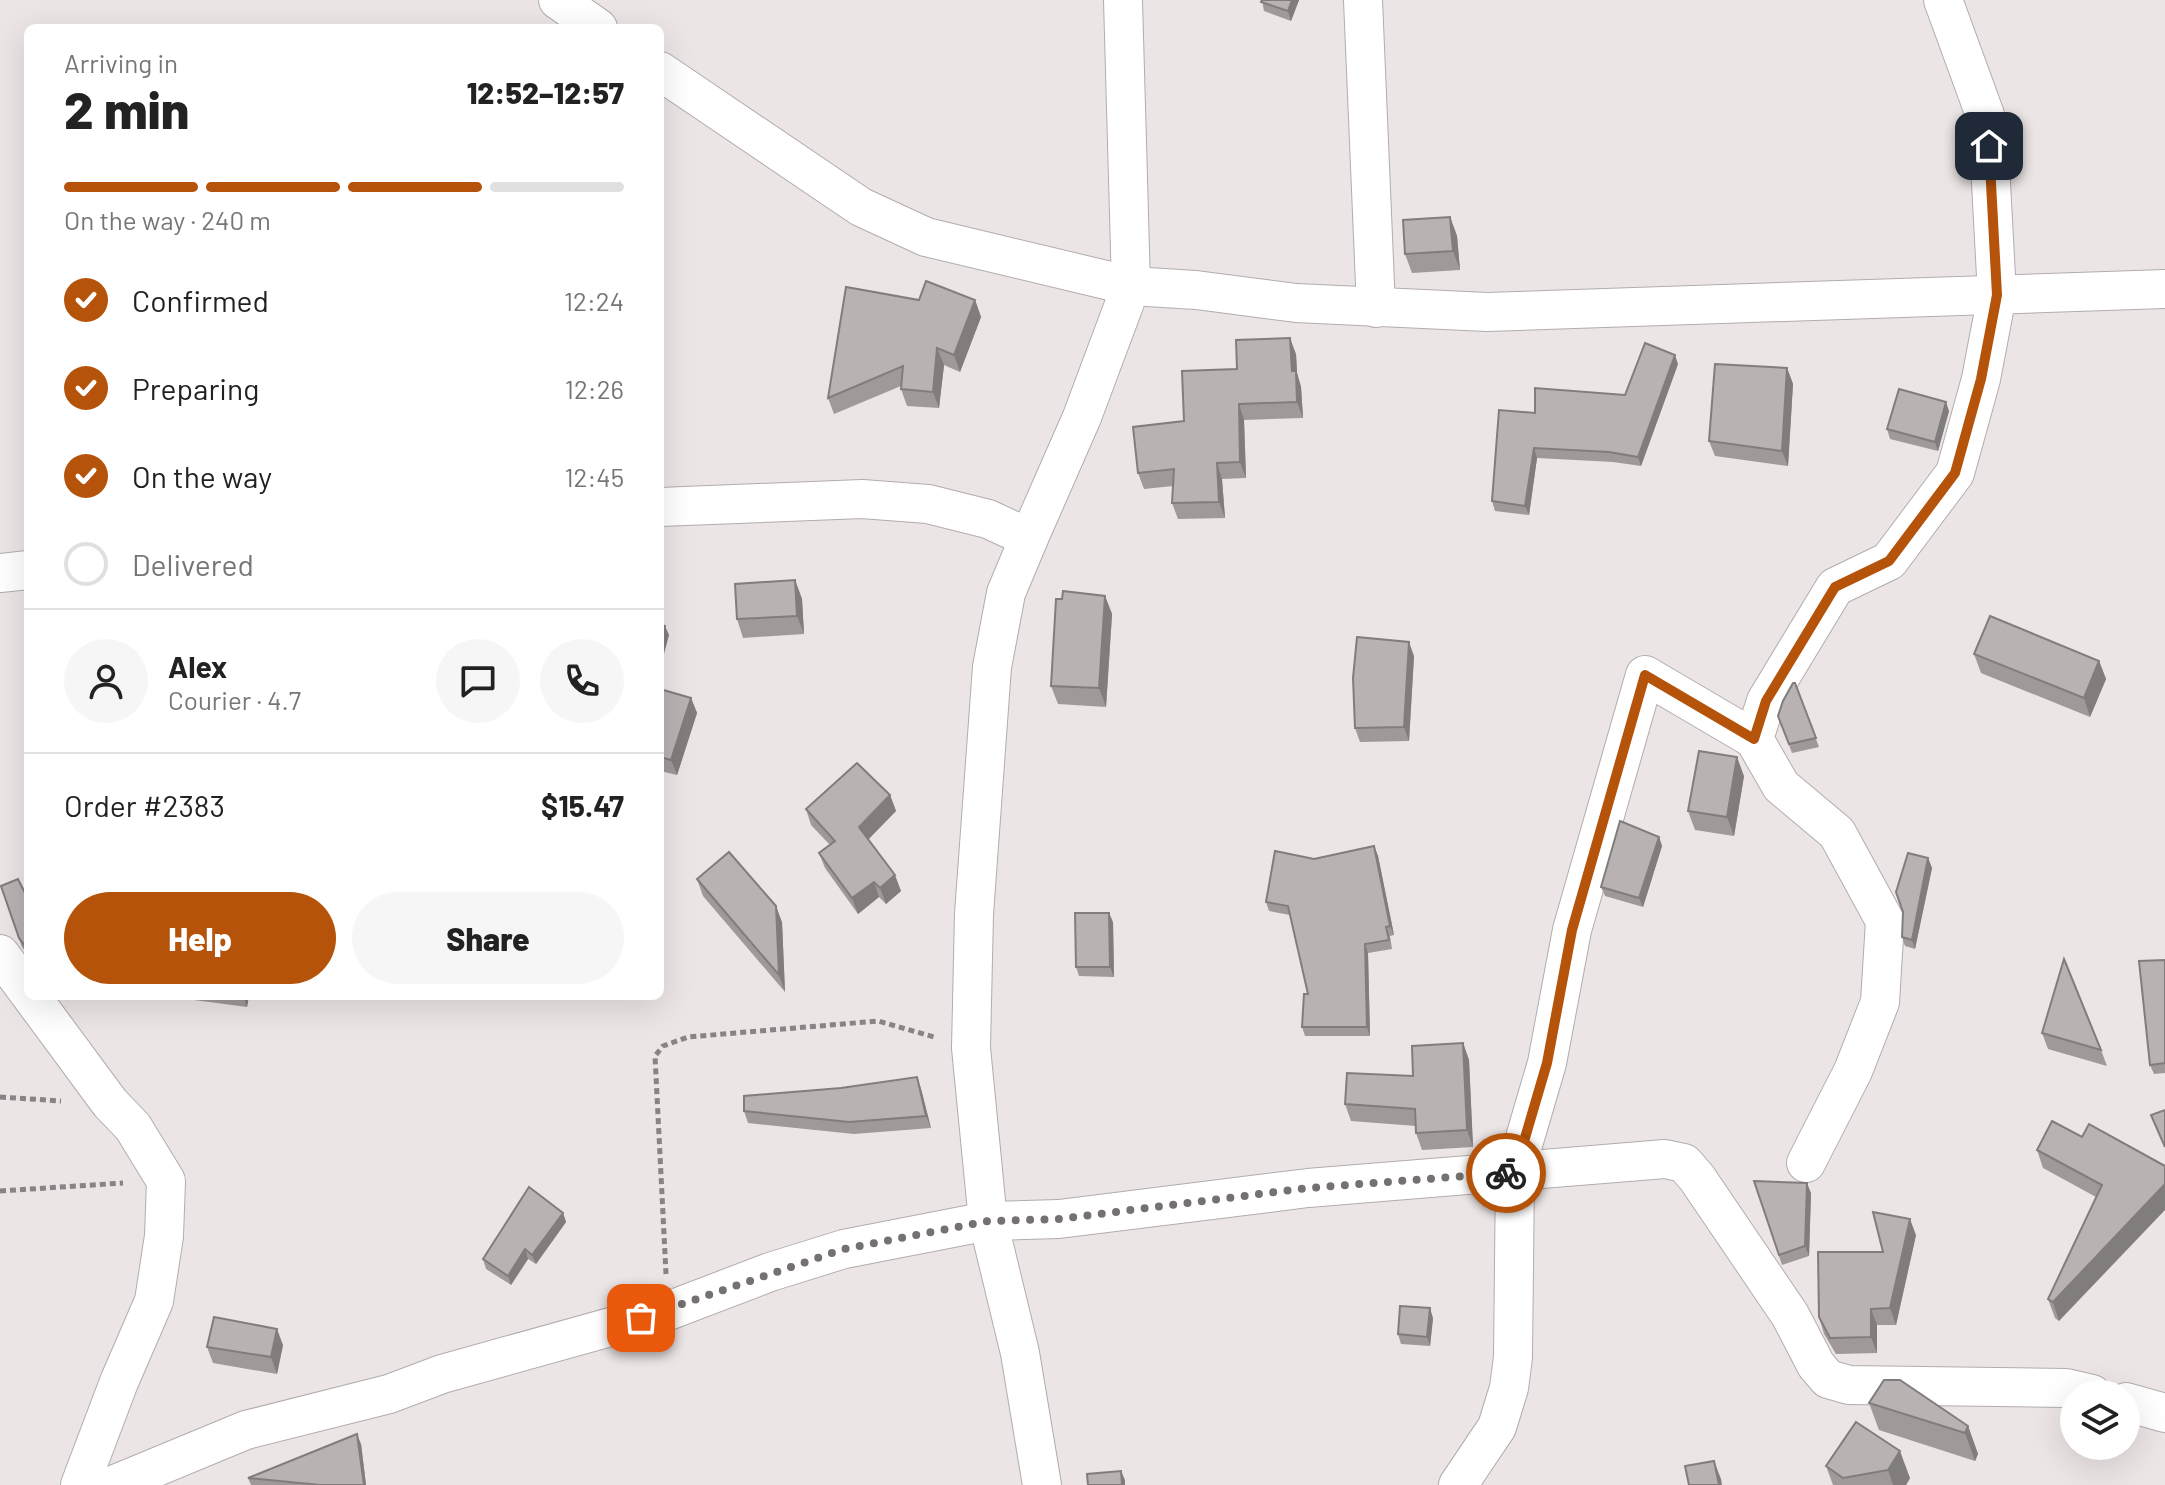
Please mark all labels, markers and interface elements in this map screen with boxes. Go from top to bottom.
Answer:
text: Arriving in [64,47,178,78]
text: 12:52–12:57 [467,74,624,110]
text: 2 min [64,77,189,139]
pin [1955,112,2023,180]
icon: home [1967,124,2011,168]
text: On the way · 240 m [64,204,271,235]
icon: check [64,278,108,322]
text: Confirmed [132,282,269,318]
text: 12:24 [564,285,624,316]
icon: check [64,366,108,410]
text: Preparing [132,370,259,406]
text: 12:26 [565,373,624,404]
icon: check [64,454,108,498]
text: On the way [132,458,272,494]
text: 12:45 [564,461,624,492]
text: Delivered [132,546,254,582]
button: person [64,639,148,723]
button: chat [436,639,520,723]
button: phone [540,639,624,723]
text: Alex [168,648,227,684]
text: Courier · 4.7 [168,684,301,715]
text: Order #2383 [64,787,225,823]
text: $15.47 [541,787,624,823]
button: Help [64,892,336,984]
button: Share [352,892,624,984]
courier [1466,1133,1546,1213]
icon: bike [1484,1151,1528,1195]
pin [607,1284,675,1352]
icon: bag [619,1296,663,1340]
map controls [2060,1380,2140,1460]
button: layers [2060,1380,2140,1460]

